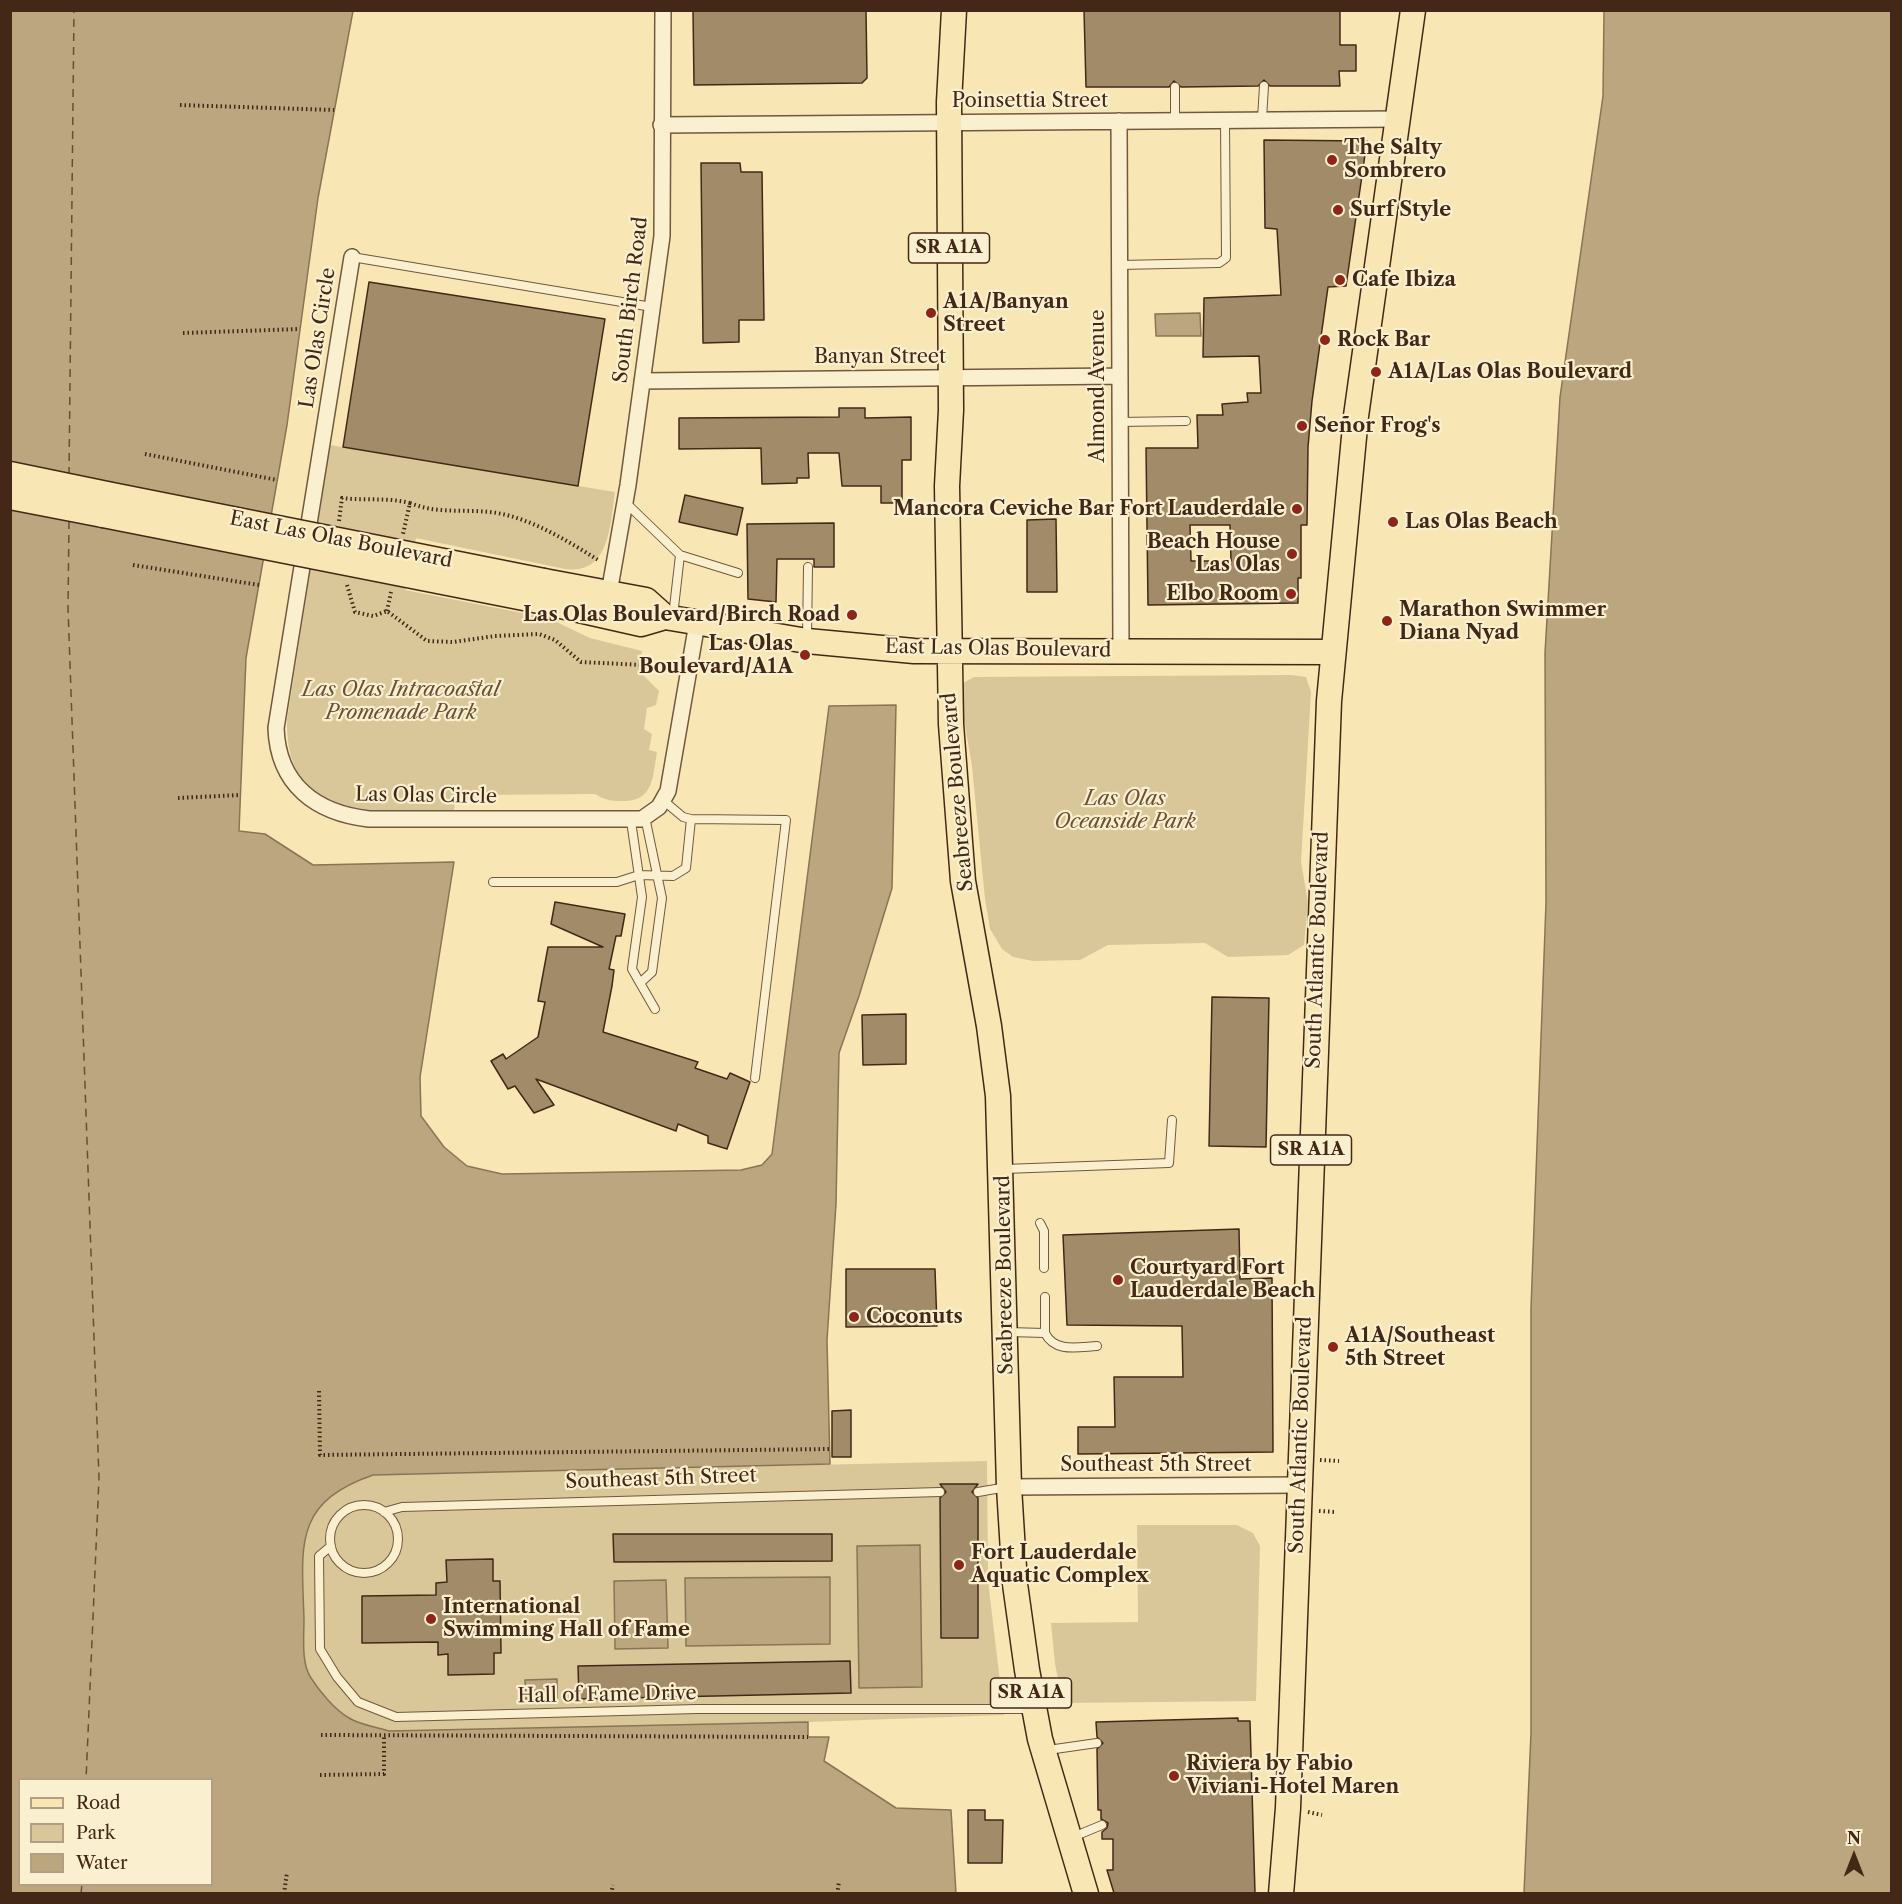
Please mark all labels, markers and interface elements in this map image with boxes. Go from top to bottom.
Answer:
street label: Poinsettia Street [952,89,1108,113]
place label: The Salty Sombrero [1344,136,1446,183]
marker: The Salty Sombrero [1325,153,1339,167]
place label: Surf Style [1350,198,1451,222]
marker: Surf Style [1331,203,1345,217]
street label: South Birch Road [609,215,653,385]
road number: SR A1A [908,233,990,263]
street label: Las Olas Circle [295,266,341,410]
place label: Cafe Ibiza [1352,268,1456,292]
marker: Cafe Ibiza [1333,273,1347,287]
place label: A1A/Banyan Street [943,290,1069,337]
marker: A1A/Banyan Street [924,306,938,320]
street label: Almond Avenue [1086,310,1110,462]
place label: Rock Bar [1337,328,1430,352]
marker: Rock Bar [1318,333,1332,347]
street label: Banyan Street [814,345,946,369]
place label: A1A/Las Olas Boulevard [1388,360,1632,384]
marker: A1A/Las Olas Boulevard [1369,365,1383,379]
place label: Señor Frog's [1314,414,1441,438]
marker: Señor Frog's [1295,419,1309,433]
place label: Mancora Ceviche Bar Fort Lauderdale [893,497,1285,521]
marker: Mancora Ceviche Bar Fort Lauderdale [1290,502,1304,516]
street label: East Las Olas Boulevard [228,507,454,573]
place label: Las Olas Beach [1405,510,1558,534]
marker: Las Olas Beach [1386,515,1400,529]
place label: Beach House Las Olas [1147,530,1280,577]
marker: Beach House Las Olas [1285,547,1299,561]
place label: Elbo Room [1166,582,1279,606]
marker: Elbo Room [1284,587,1298,601]
place label: Marathon Swimmer Diana Nyad [1399,598,1606,645]
place label: Las Olas Boulevard/Birch Road [523,603,840,627]
marker: Las Olas Boulevard/Birch Road [845,608,859,622]
marker: Marathon Swimmer Diana Nyad [1380,614,1394,628]
place label: Las Olas Boulevard/A1A [639,632,793,679]
street label: East Las Olas Boulevard [885,635,1111,663]
marker: Las Olas Boulevard/A1A [798,648,812,662]
park label: Las Olas Intracoastal Promenade Park [302,678,500,725]
street label: Seabreeze Boulevard [937,692,979,892]
street label: Las Olas Circle [355,783,497,809]
park label: Las Olas Oceanside Park [1054,787,1196,834]
street label: South Atlantic Boulevard [1302,831,1334,1069]
road number: SR A1A [1270,1135,1352,1165]
street label: Seabreeze Boulevard [991,1175,1019,1375]
place label: Courtyard Fort Lauderdale Beach [1130,1256,1316,1303]
marker: Courtyard Fort Lauderdale Beach [1111,1273,1125,1287]
place label: Coconuts [866,1305,963,1329]
marker: Coconuts [847,1310,861,1324]
street label: South Atlantic Boulevard [1285,1316,1317,1554]
place label: A1A/Southeast 5th Street [1345,1324,1495,1371]
marker: A1A/Southeast 5th Street [1326,1340,1340,1354]
street label: Southeast 5th Street [1060,1453,1252,1477]
street label: Southeast 5th Street [565,1464,757,1494]
place label: Fort Lauderdale Aquatic Complex [971,1541,1149,1588]
marker: Fort Lauderdale Aquatic Complex [952,1558,966,1572]
place label: International Swimming Hall of Fame [443,1595,690,1642]
marker: International Swimming Hall of Fame [424,1612,438,1626]
road number: SR A1A [990,1678,1072,1708]
street label: Hall of Fame Drive [517,1681,697,1709]
place label: Riviera by Fabio Viviani-Hotel Maren [1186,1752,1399,1799]
marker: Riviera by Fabio Viviani-Hotel Maren [1167,1769,1181,1783]
legend [18,1778,213,1886]
text: Road [76,1792,121,1814]
text: Park [76,1822,115,1844]
north arrow [1824,1826,1884,1886]
text: N [1847,1828,1861,1848]
text: Water [76,1852,128,1874]

